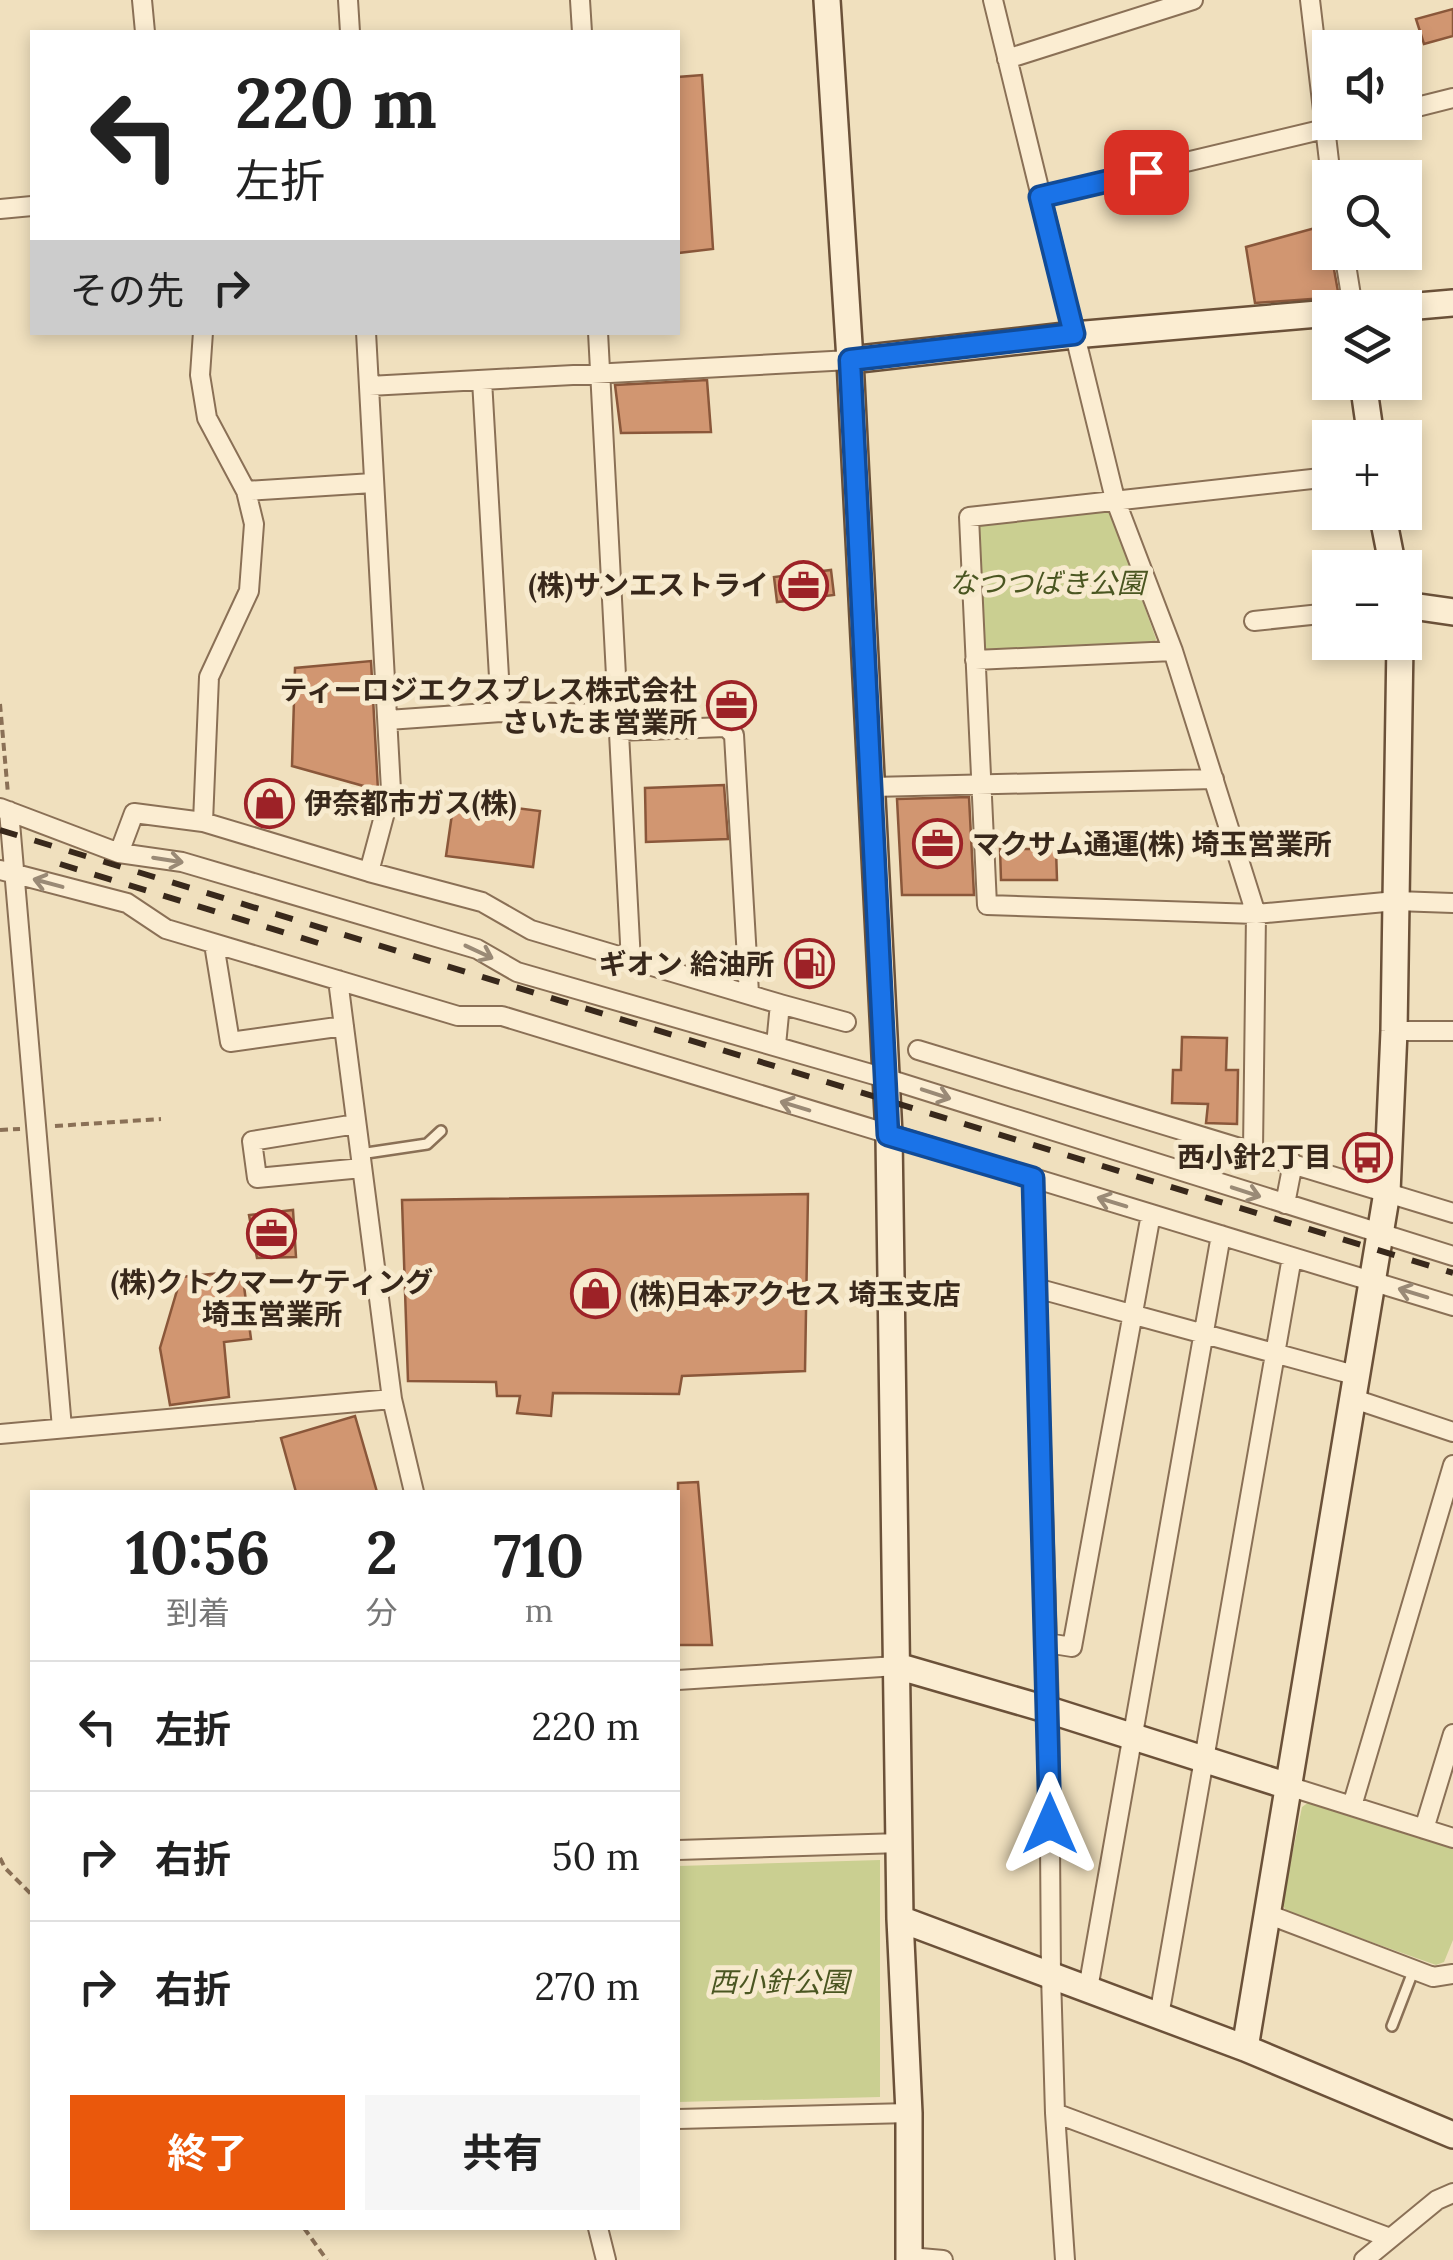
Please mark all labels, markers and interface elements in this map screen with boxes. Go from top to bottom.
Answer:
map controls [1312,30,1422,660]
button: sound [1312,30,1422,140]
text: 220 m [235,58,437,147]
icon: left [70,70,200,200]
pin [1104,130,1189,215]
icon: arrive [1119,145,1174,200]
text: 左折 [235,152,325,209]
button: search [1312,160,1422,270]
icon: right [204,260,259,315]
text: その先 [70,266,184,314]
button: layers [1312,290,1422,400]
button: + [1312,420,1422,530]
button: − [1312,550,1422,660]
office icon: (株)サンエストライ [778,559,830,611]
park label: なつつばき公園 [949,565,1149,601]
place label: (株)サンエストライ [528,567,769,603]
place label: ティーロジエクスプレス株式会社 さいたま営業所 [280,672,697,740]
office icon: ティーロジエクスプレス株式会社 さいたま営業所 [706,680,758,732]
shop icon: 伊奈都市ガス(株) [243,777,295,829]
place label: 伊奈都市ガス(株) [304,785,517,821]
office icon: マクサム通運(株) 埼玉営業所 [911,818,963,870]
place label: マクサム通運(株) 埼玉営業所 [972,826,1331,862]
one-way arrow [151,852,184,870]
one-way arrow [33,872,64,891]
fuel station icon: ギオン 給油所 [783,938,835,990]
one-way arrow [464,944,494,963]
place label: ギオン 給油所 [599,946,774,982]
one-way arrow [920,1086,951,1104]
one-way arrow [780,1096,812,1114]
bus stop icon: 西小針2丁目 [1341,1131,1393,1183]
place label: 西小針2丁目 [1177,1139,1332,1175]
one-way arrow [1230,1184,1261,1202]
one-way arrow [1097,1192,1128,1210]
office icon: (株)クトクマーケティング 埼玉営業所 [246,1208,298,1260]
place label: (株)クトクマーケティング 埼玉営業所 [111,1264,433,1332]
shop icon: (株)日本アクセス 埼玉支店 [569,1268,621,1320]
place label: (株)日本アクセス 埼玉支店 [630,1276,961,1312]
one-way arrow [1398,1283,1429,1301]
text: 10:56 [126,1514,270,1590]
text: 2 [366,1514,398,1590]
text: 710 [494,1517,584,1593]
text: m [525,1590,553,1631]
text: 到着 [166,1592,230,1633]
text: 分 [366,1592,398,1633]
icon: left [70,1699,125,1754]
text: 220 m [532,1702,640,1750]
text: 左折 [155,1705,231,1753]
position arrow [998,1772,1102,1876]
icon: right [70,1829,125,1884]
text: 50 m [552,1832,640,1880]
text: 右折 [155,1835,231,1883]
icon: right [70,1959,125,2014]
text: 270 m [535,1962,640,2010]
park label: 西小針公園 [709,1964,853,2000]
text: 右折 [155,1965,231,2013]
button: 終了 [70,2095,345,2210]
button: 共有 [365,2095,640,2210]

